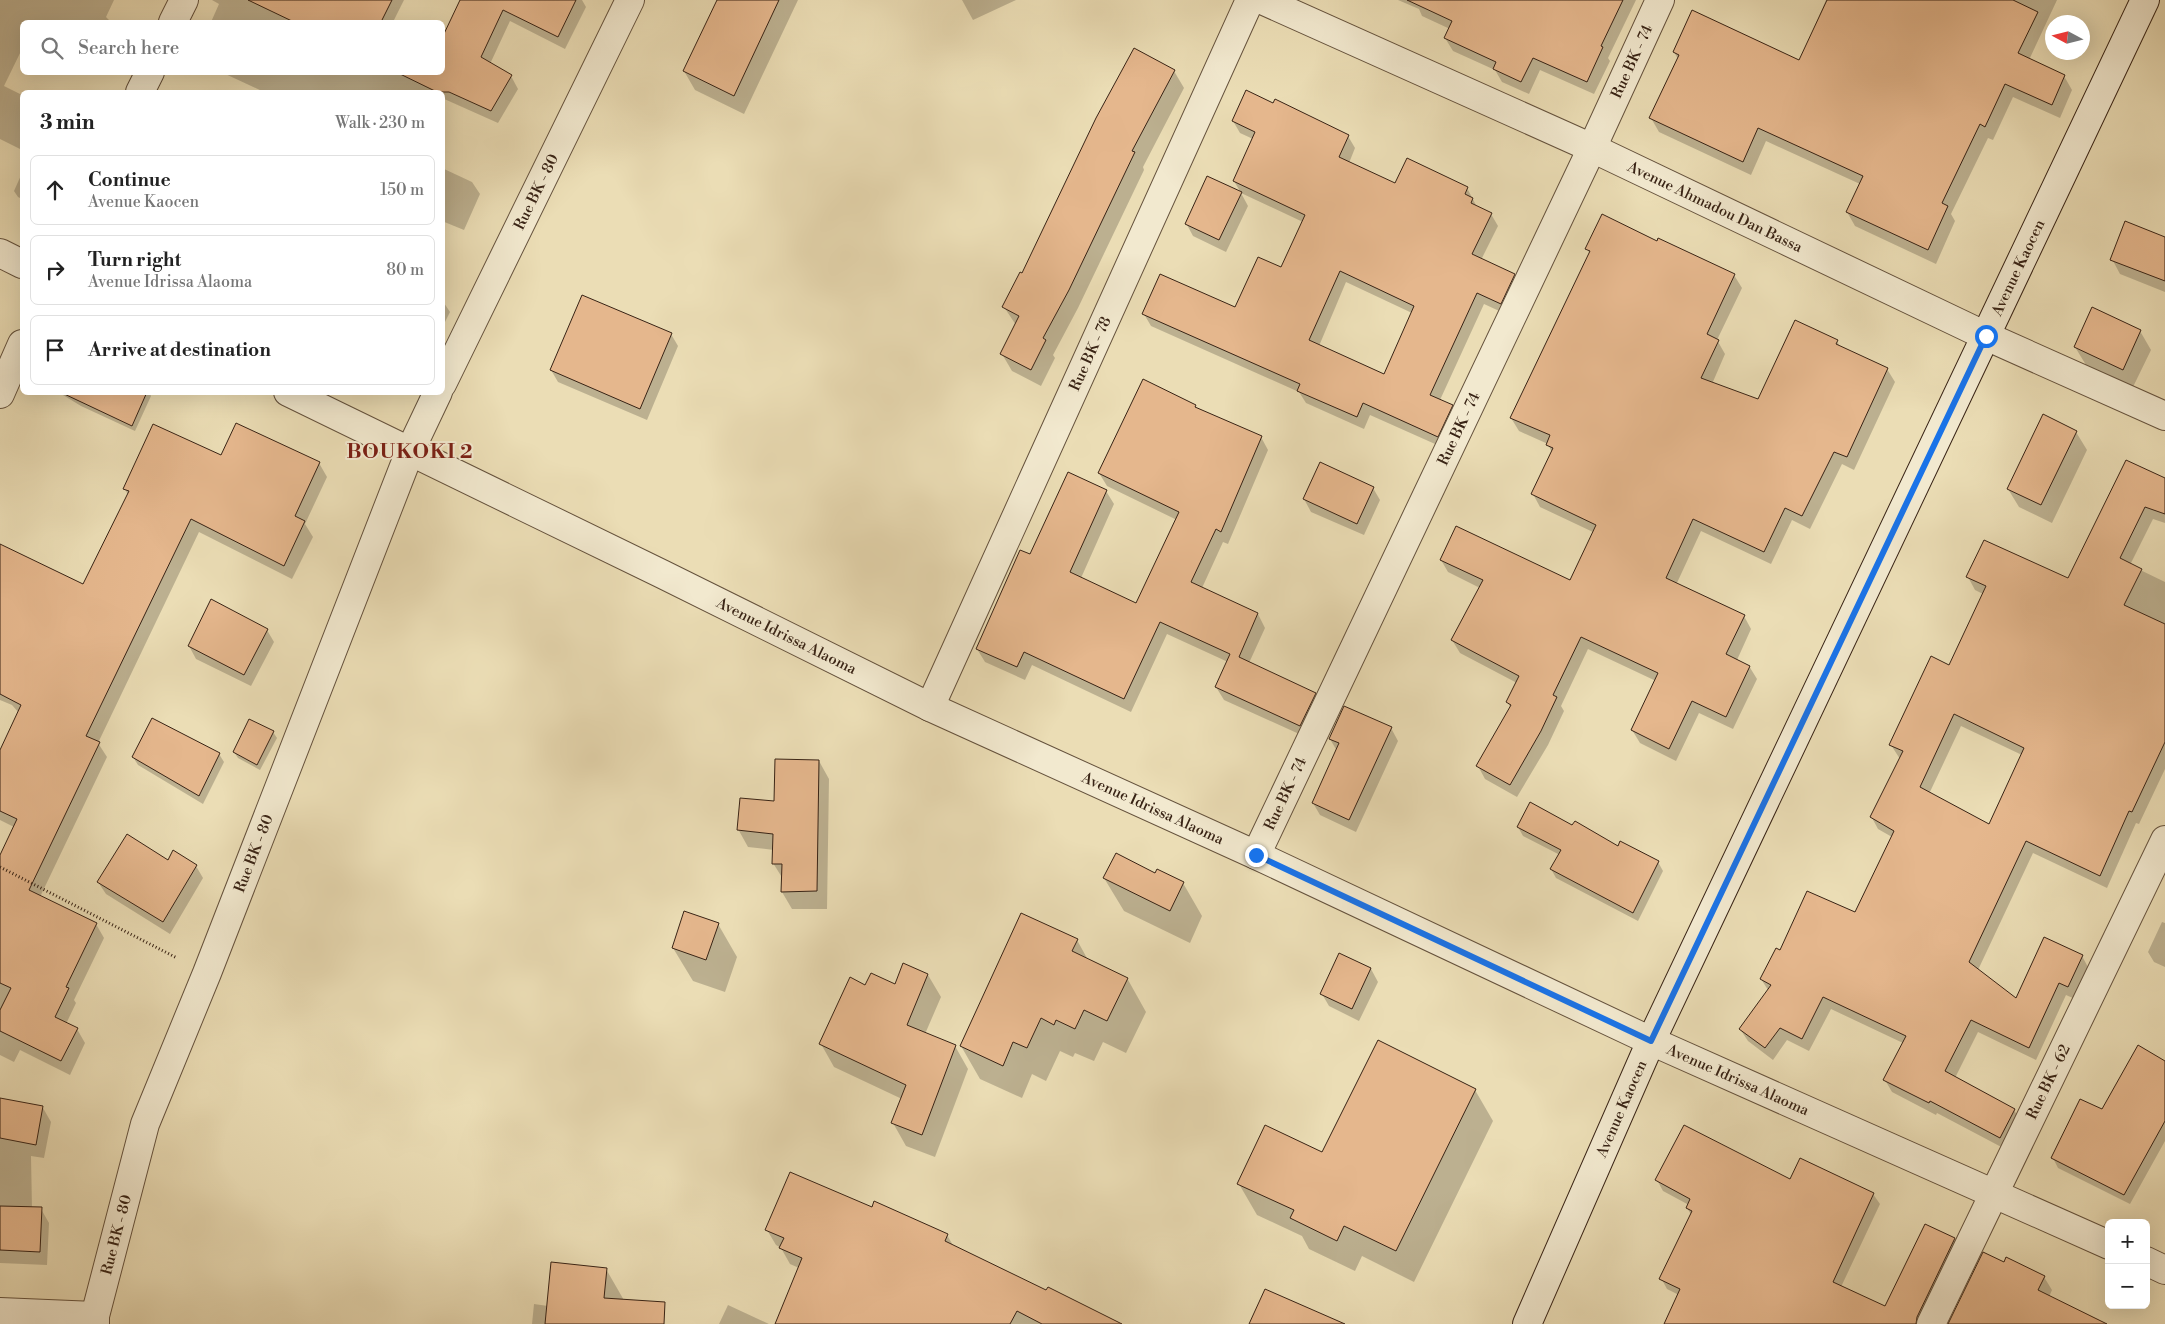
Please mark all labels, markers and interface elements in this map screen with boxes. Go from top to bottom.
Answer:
north arrow [2045,15,2090,60]
search box [20,20,445,75]
street label: Rue BK - 74 [1607,22,1657,101]
icon: search [38,34,66,62]
text: Search here [78,36,179,60]
text: 3 min [40,110,95,136]
text: Walk · 230 m [335,113,425,133]
street label: Rue BK - 80 [510,151,563,233]
street label: Avenue Ahmadou Dan Bassa [1623,157,1806,257]
text: Continue [88,168,171,192]
icon: ahead [41,176,69,204]
text: 150 m [380,180,424,200]
text: Avenue Kaocen [88,192,199,212]
street label: Avenue Kaocen [1987,217,2049,320]
text: Turn right [88,248,181,272]
icon: right [41,256,69,284]
text: 80 m [386,260,424,280]
text: Avenue Idrissa Alaoma [88,272,252,292]
street label: Rue BK - 78 [1065,314,1116,394]
route start [1975,325,1998,348]
icon: arrive [41,336,69,364]
text: Arrive at destination [88,338,271,362]
street label: Rue BK - 74 [1434,389,1485,469]
district label: BOUKOKI 2 [346,440,474,465]
street label: Avenue Idrissa Alaoma [712,593,860,679]
street label: Rue BK - 74 [1260,754,1311,834]
street label: Avenue Idrissa Alaoma [1078,768,1227,849]
street label: Rue BK - 80 [230,812,278,895]
route end [1245,844,1268,867]
street label: Avenue Idrissa Alaoma [1663,1040,1812,1120]
street label: Rue BK - 62 [2022,1041,2075,1123]
street label: Avenue Kaocen [1592,1057,1651,1161]
street label: Rue BK - 80 [97,1193,136,1277]
map controls [2105,1219,2150,1309]
button: + [2105,1219,2150,1264]
button: − [2105,1264,2150,1309]

